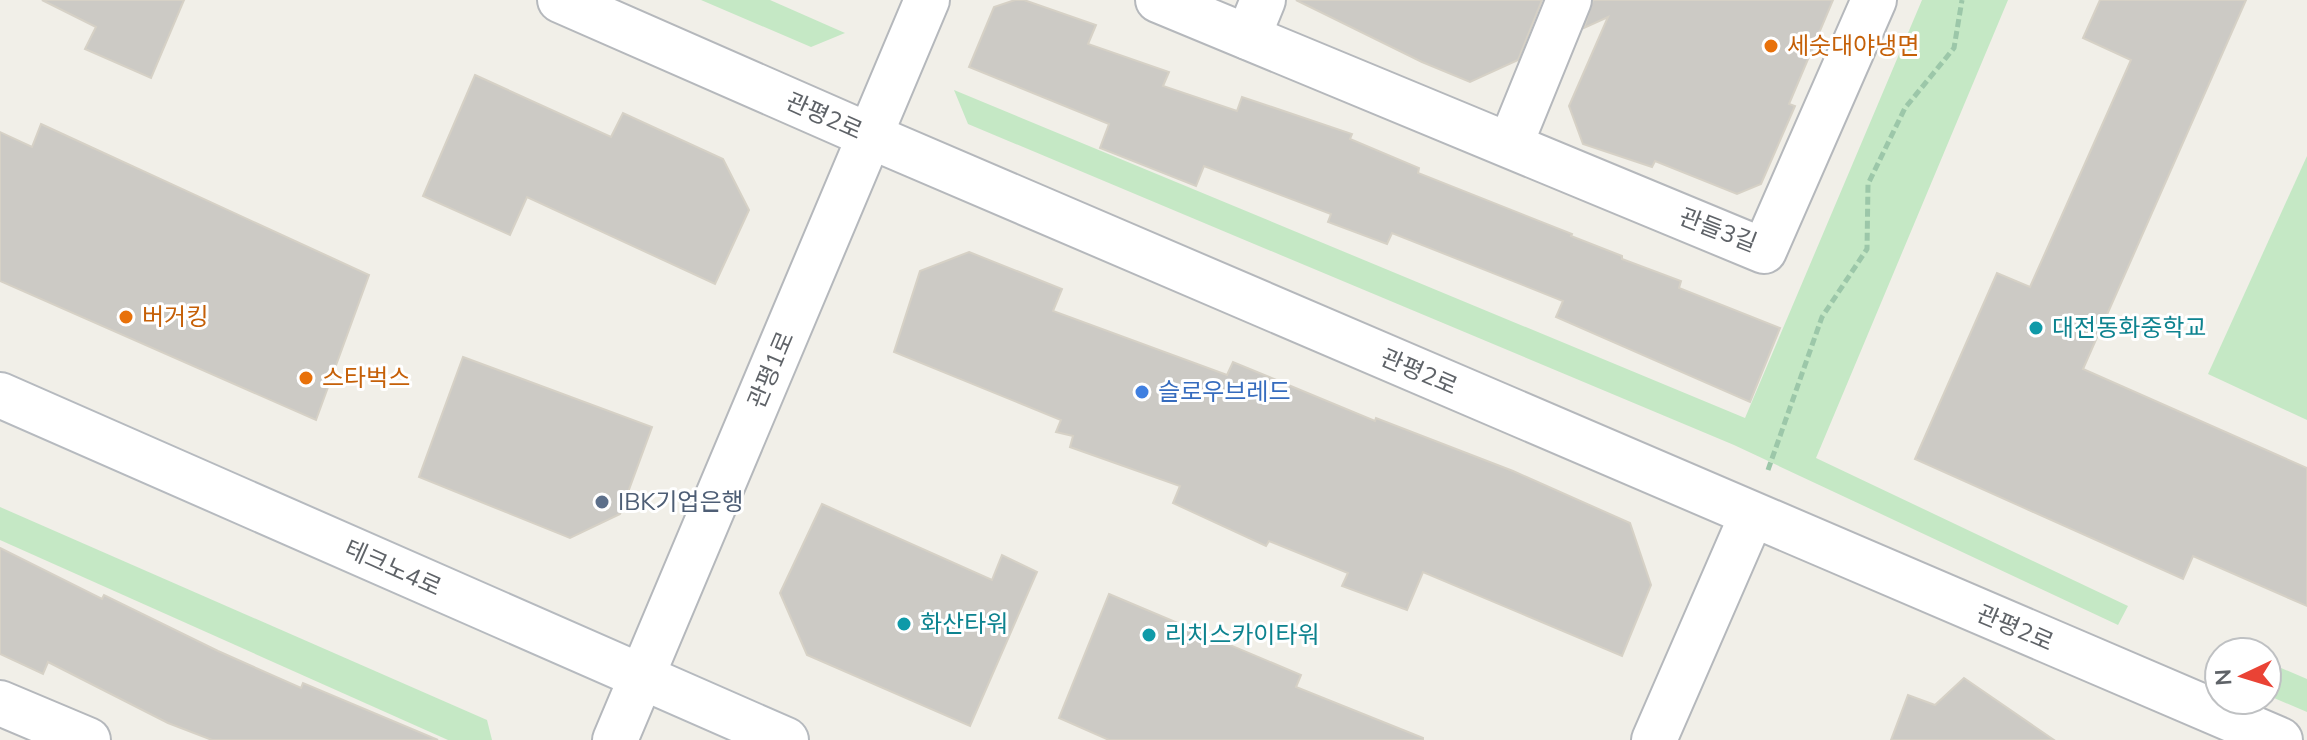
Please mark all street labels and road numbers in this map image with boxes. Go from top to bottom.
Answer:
street label: 관평2로 [781,85,867,147]
street label: 관들3길 [1675,201,1761,259]
street label: 관평1로 [741,327,801,413]
street label: 관평2로 [1376,342,1462,402]
street label: 테크노4로 [340,532,446,604]
street label: 관평2로 [1972,598,2058,658]

